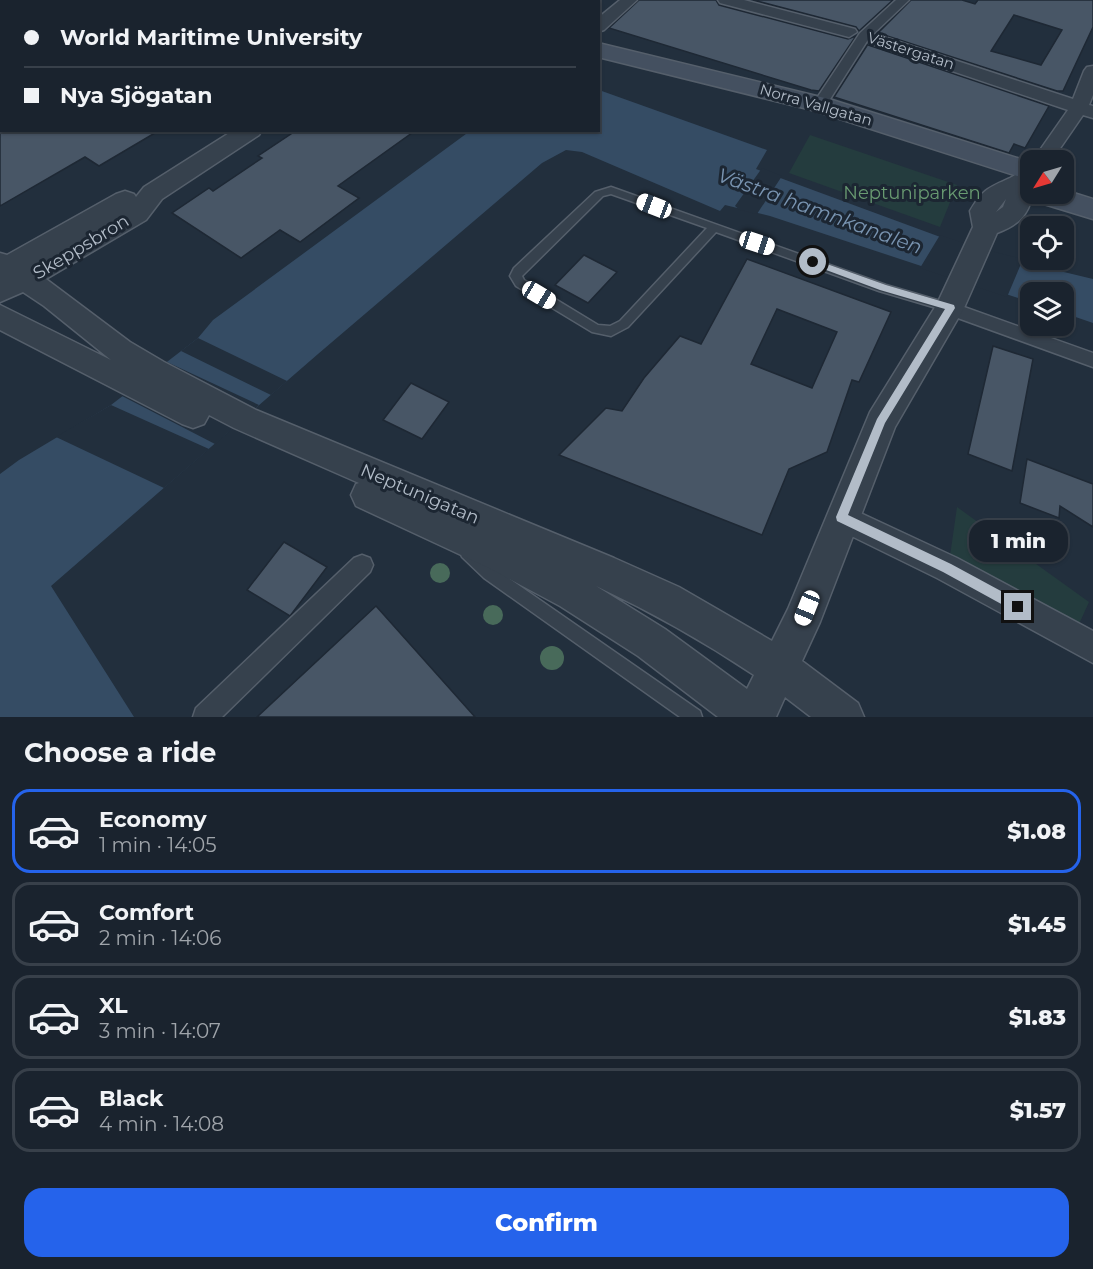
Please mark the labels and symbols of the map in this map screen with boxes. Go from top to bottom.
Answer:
street label: Västergatan [865,28,957,74]
street label: Norra Vallgatan [758,79,875,130]
north arrow [1020,150,1074,204]
water label: Västra hamnkanalen [715,163,925,259]
park label: Neptuniparken [843,182,981,204]
car [634,191,674,221]
street label: Skeppsbron [29,210,133,284]
car [737,229,777,257]
route start [799,248,826,275]
car [519,278,559,312]
street label: Neptunigatan [357,459,483,529]
callout: 1 min [968,520,1068,562]
car [792,588,822,628]
route end [1004,593,1031,620]

